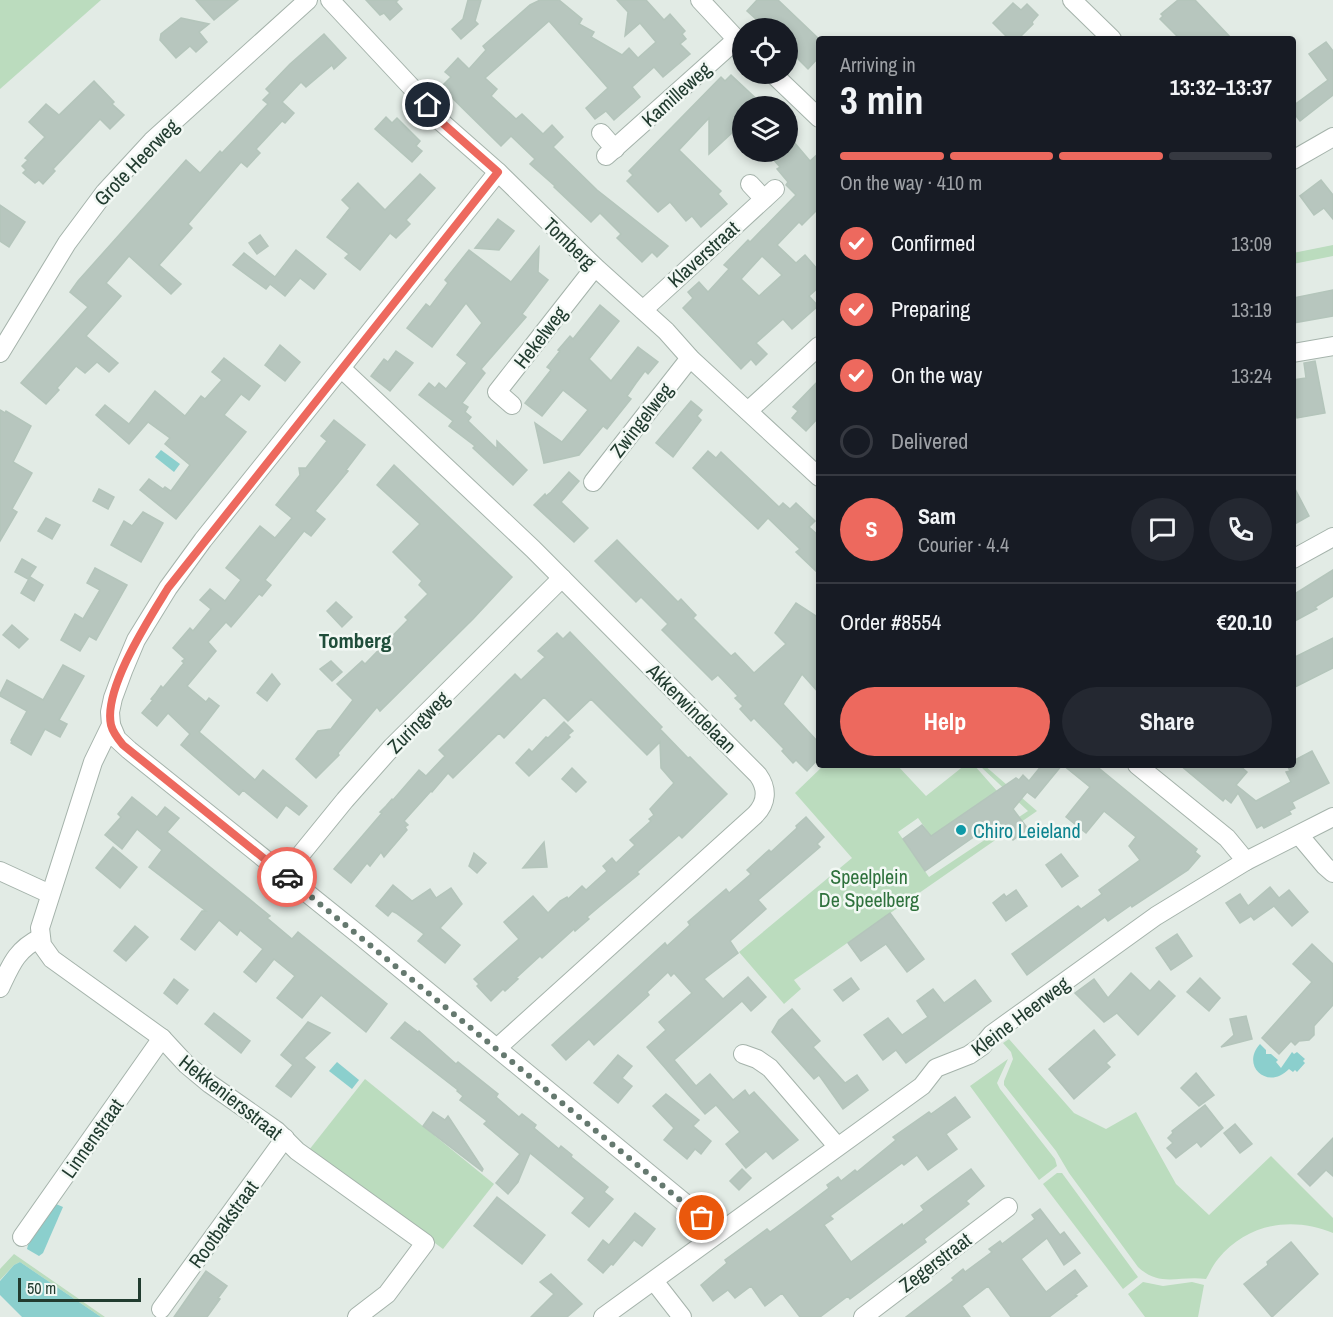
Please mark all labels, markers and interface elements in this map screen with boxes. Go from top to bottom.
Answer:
map controls [732,18,798,162]
button: locate [732,18,798,84]
text: Arriving in [840,51,916,78]
street label: Kamilleweg [635,56,717,132]
text: 13:32–13:37 [1170,72,1272,102]
text: 3 min [840,74,924,126]
pin [402,79,453,130]
icon: home [411,88,444,121]
button: layers [732,96,798,162]
street label: Grote Heerweg [88,113,184,211]
text: On the way · 410 m [840,169,982,196]
street label: Tomberg [538,211,602,275]
street label: Klaverstraat [661,214,745,293]
icon: check [840,227,873,260]
text: Confirmed [891,228,975,258]
text: 13:09 [1231,230,1272,257]
icon: check [840,293,873,326]
text: Preparing [891,294,970,324]
text: 13:19 [1231,296,1272,323]
street label: Hekelweg [507,300,573,374]
icon: check [840,359,873,392]
text: On the way [891,360,982,390]
text: 13:24 [1231,362,1272,389]
street label: Zwingelweg [603,377,679,463]
text: Delivered [891,426,968,456]
button: chat [1131,498,1194,561]
button: phone [1209,498,1272,561]
text: Sam [918,501,956,531]
text: S [865,514,878,544]
text: Courier · 4.4 [918,531,1009,558]
text: Order #8554 [840,607,941,637]
text: €20.10 [1217,607,1272,637]
district label: Tomberg [319,626,392,655]
street label: Akkerwindelaan [640,656,743,759]
street label: Zuringweg [381,685,455,759]
button: Help [840,687,1050,756]
button: Share [1062,687,1272,756]
place label: Chiro Leieland [973,817,1081,844]
marker: Chiro Leieland [954,823,968,837]
courier [257,847,317,907]
icon: car [271,861,304,894]
park label: Speelplein De Speelberg [819,863,919,913]
street label: Kleine Heerweg [965,970,1075,1062]
street label: Hekkeniersstraat [174,1048,288,1146]
street label: Linnenstraat [55,1093,129,1183]
street label: Rootbakstraat [182,1174,264,1273]
pin [676,1192,727,1243]
icon: bag [685,1201,718,1234]
street label: Zegerstraat [893,1226,977,1298]
scale bar [18,1275,141,1302]
text: 50 m [27,1277,56,1299]

